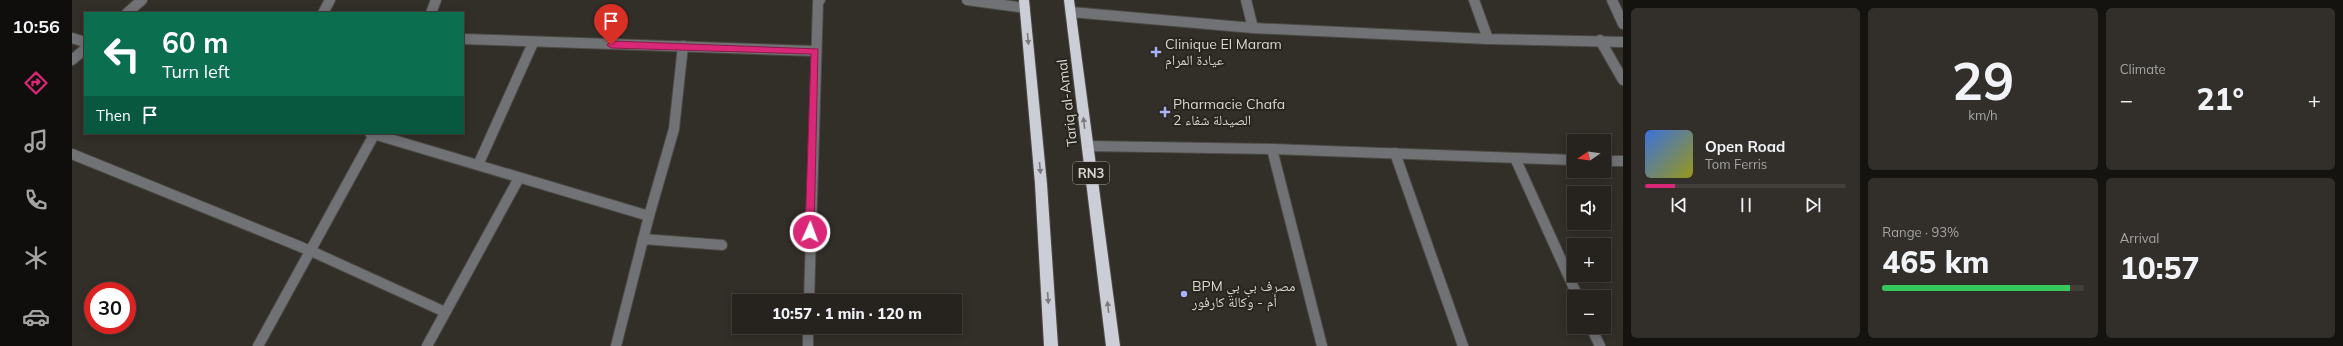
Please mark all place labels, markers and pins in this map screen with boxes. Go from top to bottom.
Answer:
pin [594,4,628,45]
place label: Clinique El Maram عيادة المرام [1165,35,1282,70]
marker: Clinique El Maram عيادة المرام [1150,46,1162,58]
place label: Pharmacie Chafa 2 الصيدلة شفاء [1173,95,1285,129]
marker: Pharmacie Chafa 2 الصيدلة شفاء [1160,107,1170,117]
place label: BPM مصرف بي بي أم - وكالة كارفور [1191,277,1295,312]
marker: BPM مصرف بي بي أم - وكالة كارفور [1179,289,1189,299]

